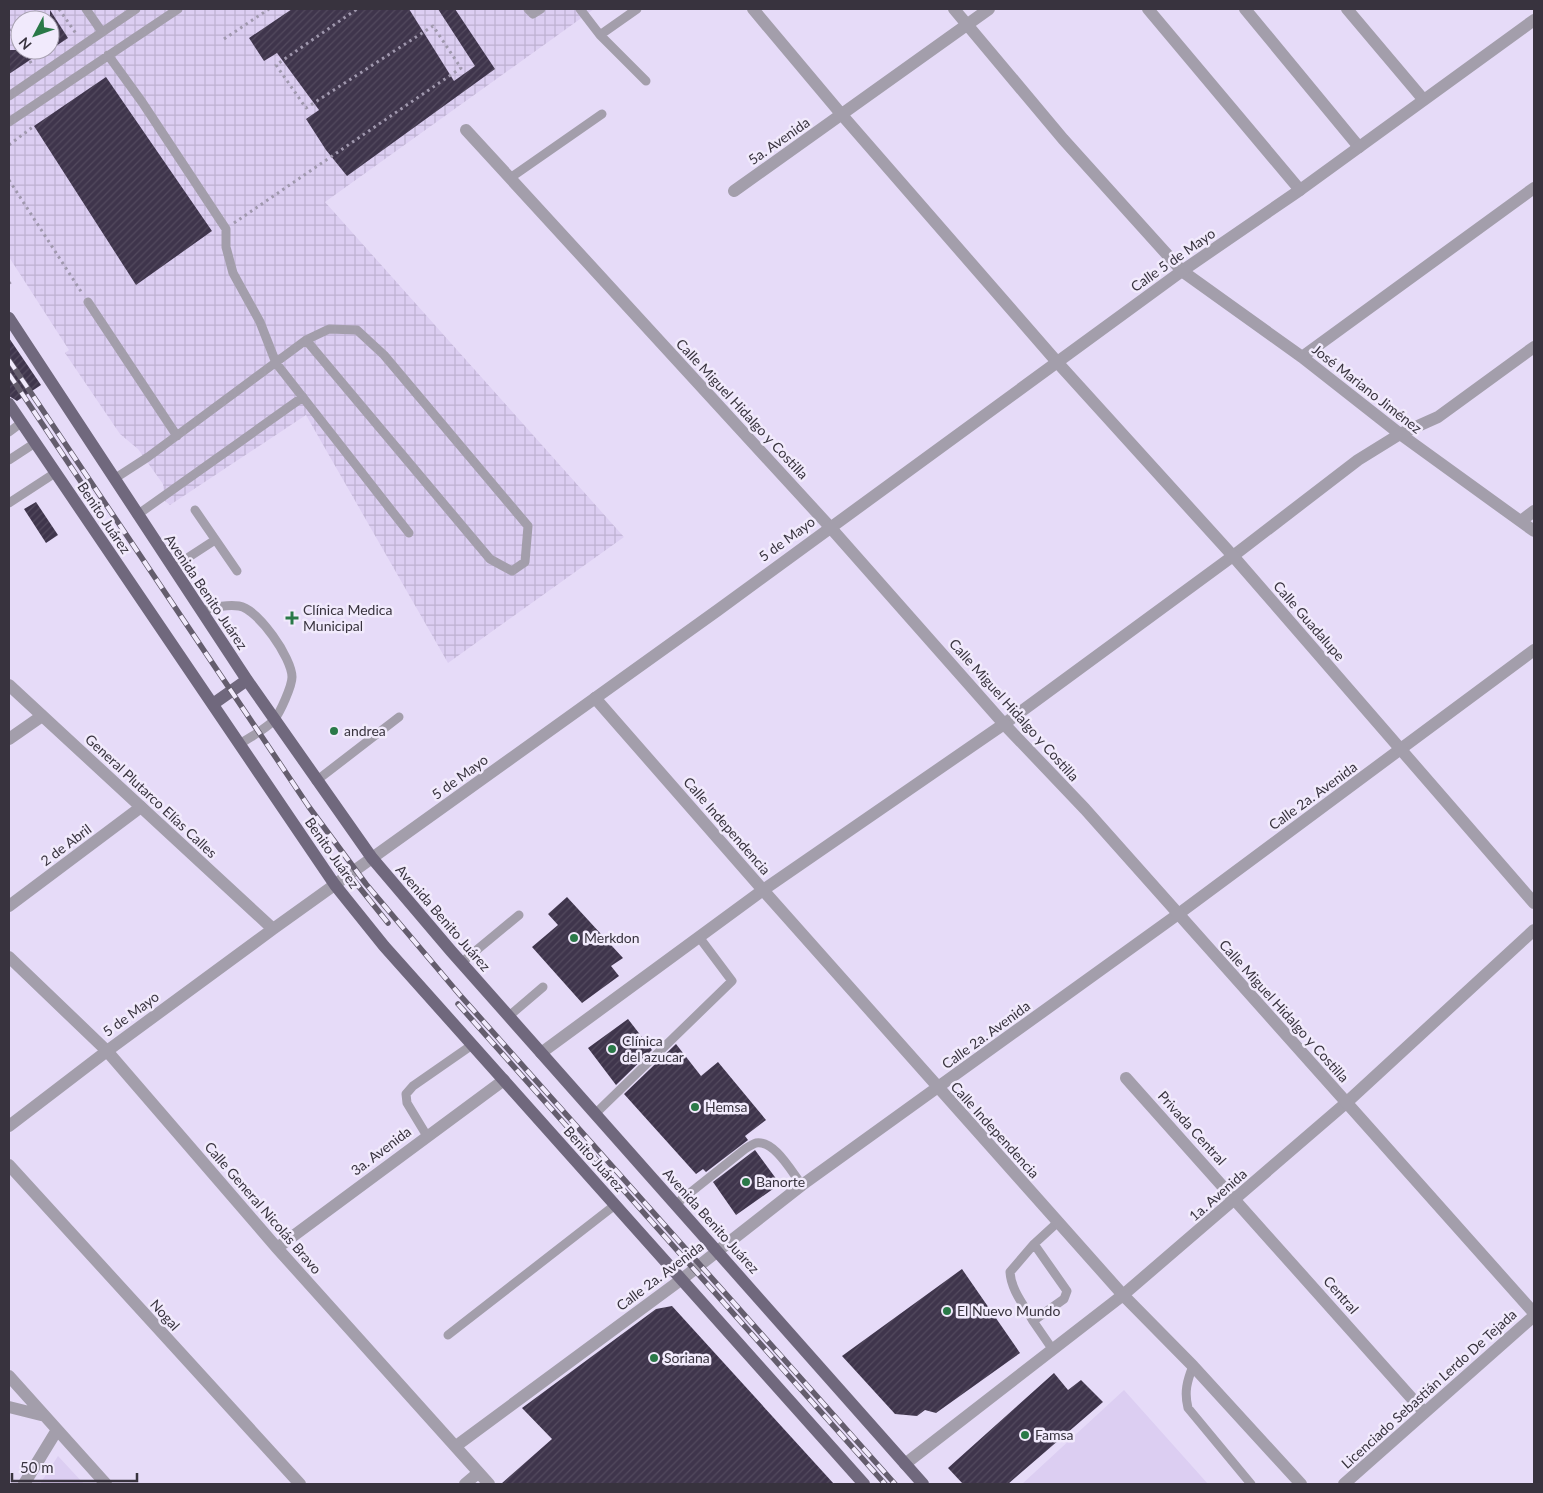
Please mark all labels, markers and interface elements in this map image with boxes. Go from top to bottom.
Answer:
north arrow [10,10,60,60]
text: N [15,34,35,54]
street label: 5a. Avenida [745,113,813,168]
street label: Calle 5 de Mayo [1127,224,1218,295]
street label: Calle Miguel Hidalgo y Costilla [673,335,812,482]
street label: José Mariano Jiménez [1309,341,1425,437]
street label: Benito Juárez [74,479,135,557]
street label: 5 de Mayo [755,513,818,565]
street label: Avenida Benito Juárez [161,531,251,653]
street label: Calle Guadalupe [1270,577,1349,664]
place label: Clínica Medica Municipal [303,601,392,634]
marker: Clínica Medica Municipal [285,611,299,625]
street label: Calle Miguel Hidalgo y Costilla [946,635,1083,784]
place label: andrea [344,722,386,739]
marker: andrea [328,725,340,737]
street label: General Plutarco Elías Calles [82,730,221,861]
street label: 5 de Mayo [428,751,491,803]
street label: Calle 2a. Avenida [1265,758,1360,833]
street label: Calle Independencia [680,773,774,878]
street label: Benito Juárez [302,814,363,891]
street label: 2 de Abril [37,820,94,869]
street label: Avenida Benito Juárez [393,861,494,974]
place label: Merkdon [584,929,640,946]
marker: Merkdon [568,932,580,944]
street label: Calle Miguel Hidalgo y Costilla [1216,936,1353,1085]
street label: 5 de Mayo [99,988,162,1040]
street label: Calle 2a. Avenida [938,997,1033,1072]
place label: Clínica del azucar [622,1032,684,1065]
marker: Clínica del azucar [606,1043,618,1055]
street label: Calle Independencia [948,1078,1043,1181]
street label: Privada Central [1155,1087,1230,1168]
place label: Hemsa [705,1098,747,1115]
marker: Hemsa [689,1101,701,1113]
street label: 3a. Avenida [347,1122,414,1179]
street label: Benito Juárez [560,1122,628,1195]
street label: Calle General Nicolás Bravo [201,1138,325,1277]
street label: Avenida Benito Juárez [660,1165,763,1277]
street label: 1a. Avenida [1185,1165,1250,1224]
place label: Banorte [756,1173,805,1190]
marker: Banorte [740,1176,752,1188]
street label: Calle 2a. Avenida [613,1237,707,1314]
street label: Central [1320,1272,1362,1317]
street label: Nogal [147,1296,184,1334]
place label: El Nuevo Mundo [957,1302,1060,1319]
marker: El Nuevo Mundo [941,1305,953,1317]
street label: Licenciado Sebastián Lerdo De Tejada [1338,1305,1520,1472]
place label: Soriana [664,1349,710,1366]
marker: Soriana [648,1352,660,1364]
place label: Famsa [1035,1426,1073,1443]
marker: Famsa [1019,1429,1031,1441]
scale bar [12,1450,138,1482]
text: 50 m [20,1458,54,1476]

